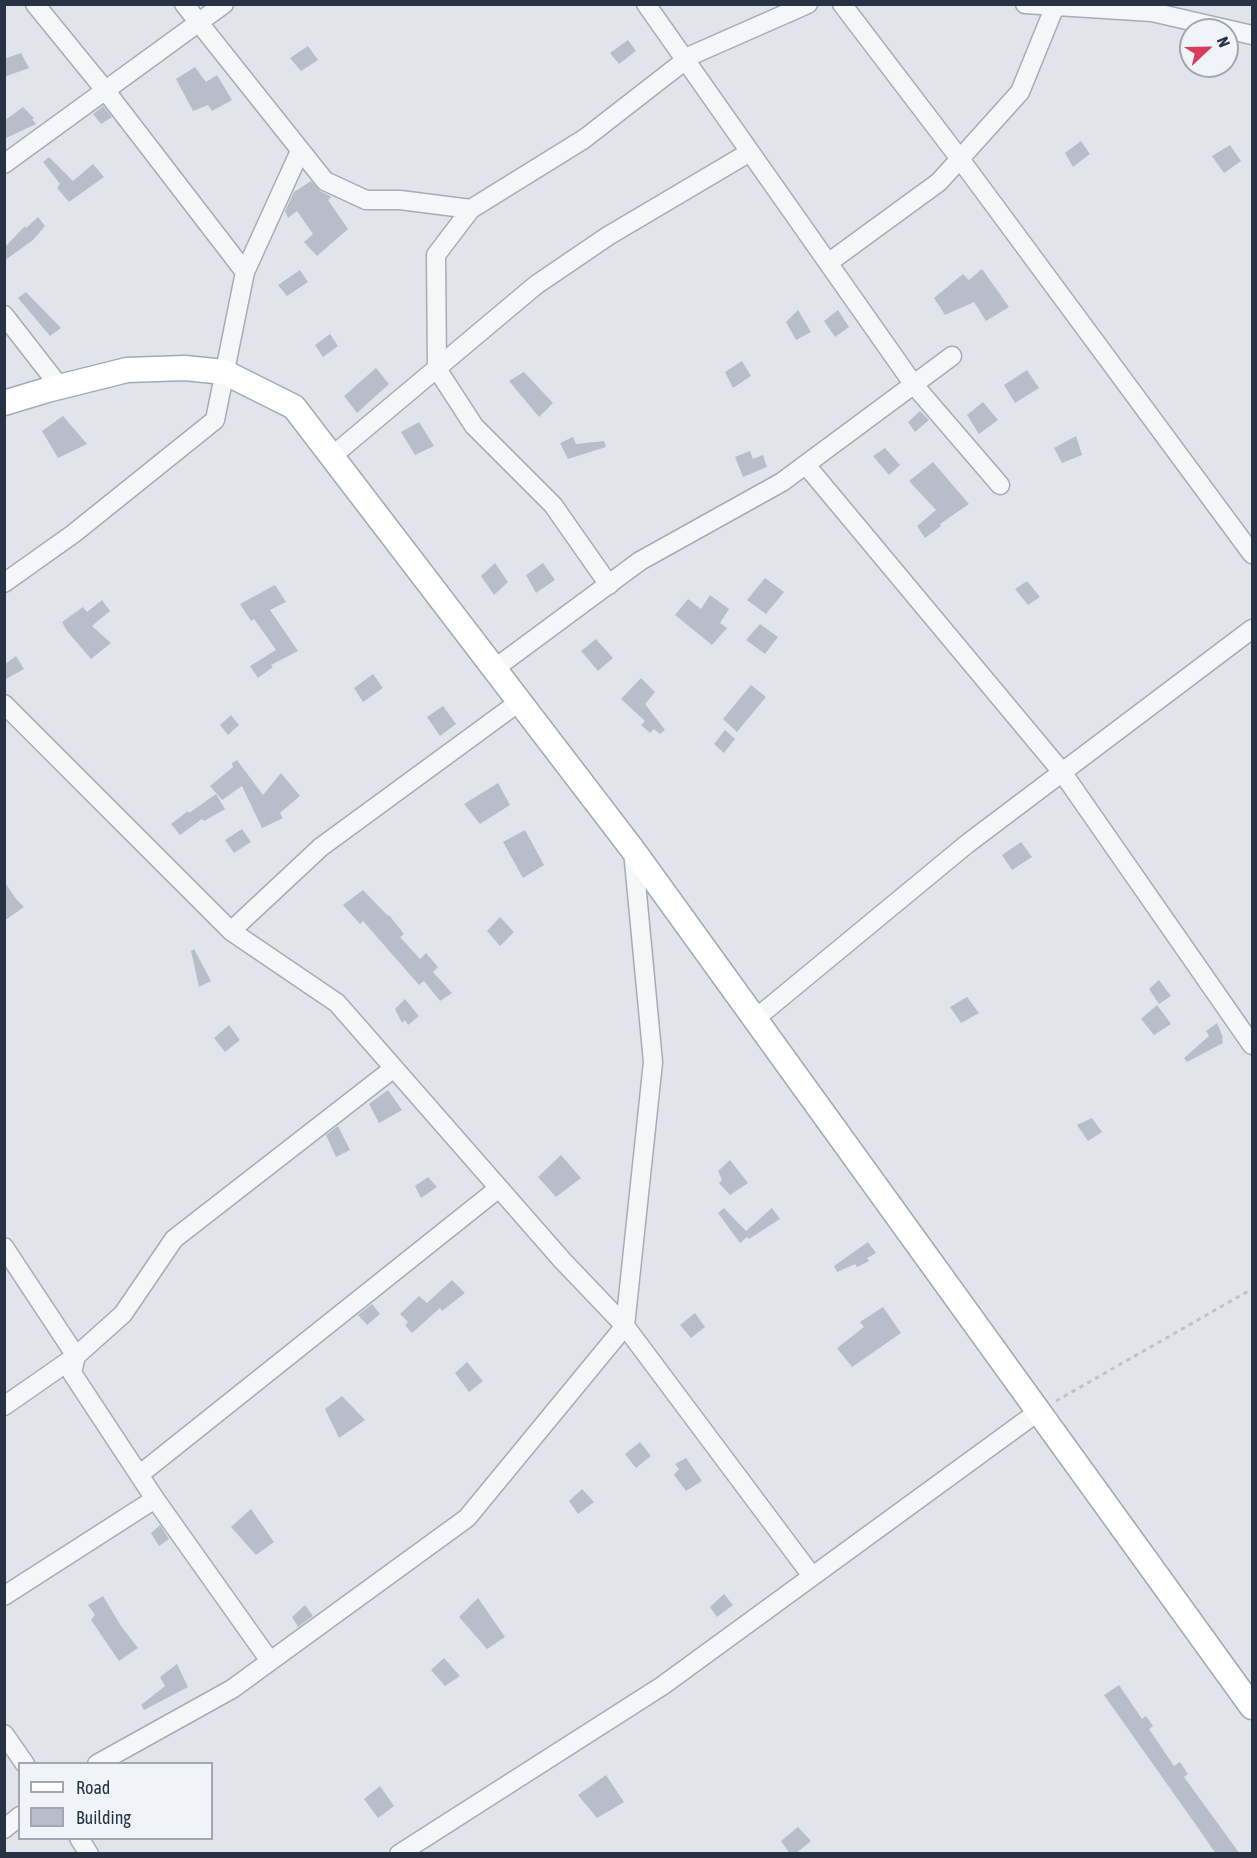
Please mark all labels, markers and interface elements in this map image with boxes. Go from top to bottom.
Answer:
north arrow [1179,18,1239,78]
text: N [1214,34,1234,50]
legend [18,1762,213,1840]
text: Road [76,1777,110,1798]
text: Building [76,1807,131,1828]

